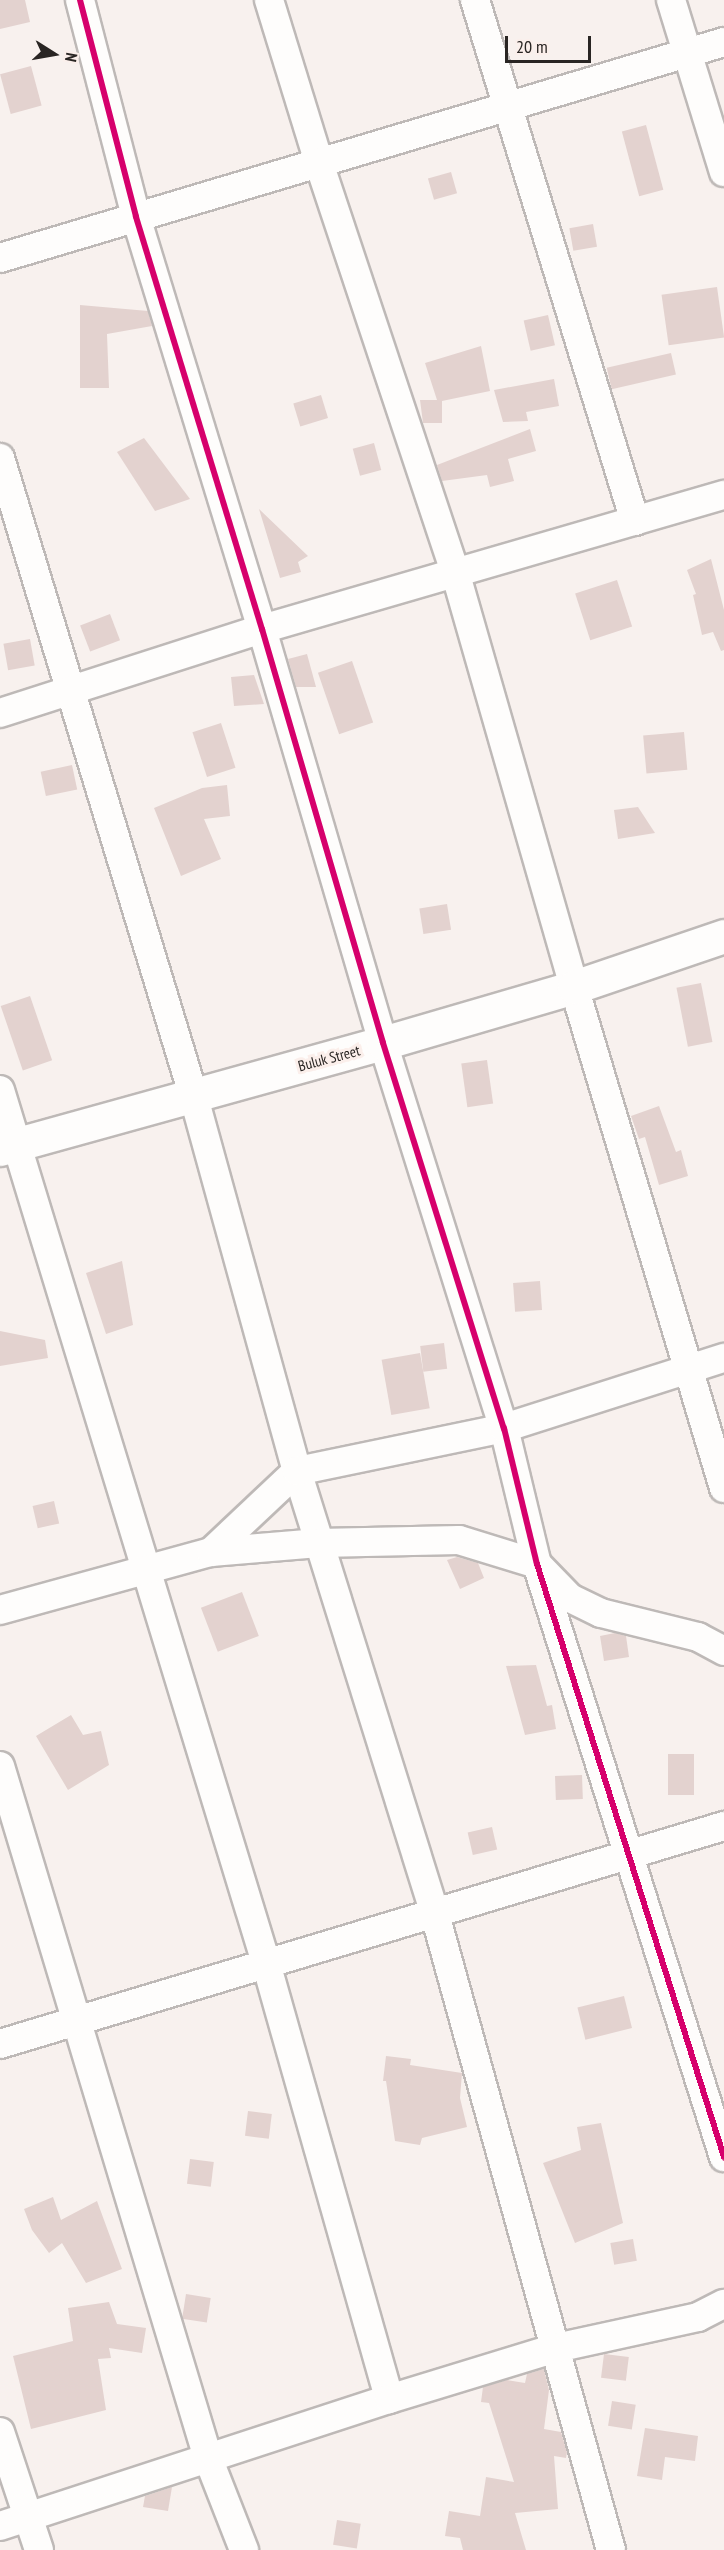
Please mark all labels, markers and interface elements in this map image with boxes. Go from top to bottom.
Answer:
north arrow [24,24,84,84]
scale bar [508,24,594,62]
text: 20 m [516,35,548,58]
text: N [61,51,82,64]
street label: Buluk Street [296,1041,362,1075]

